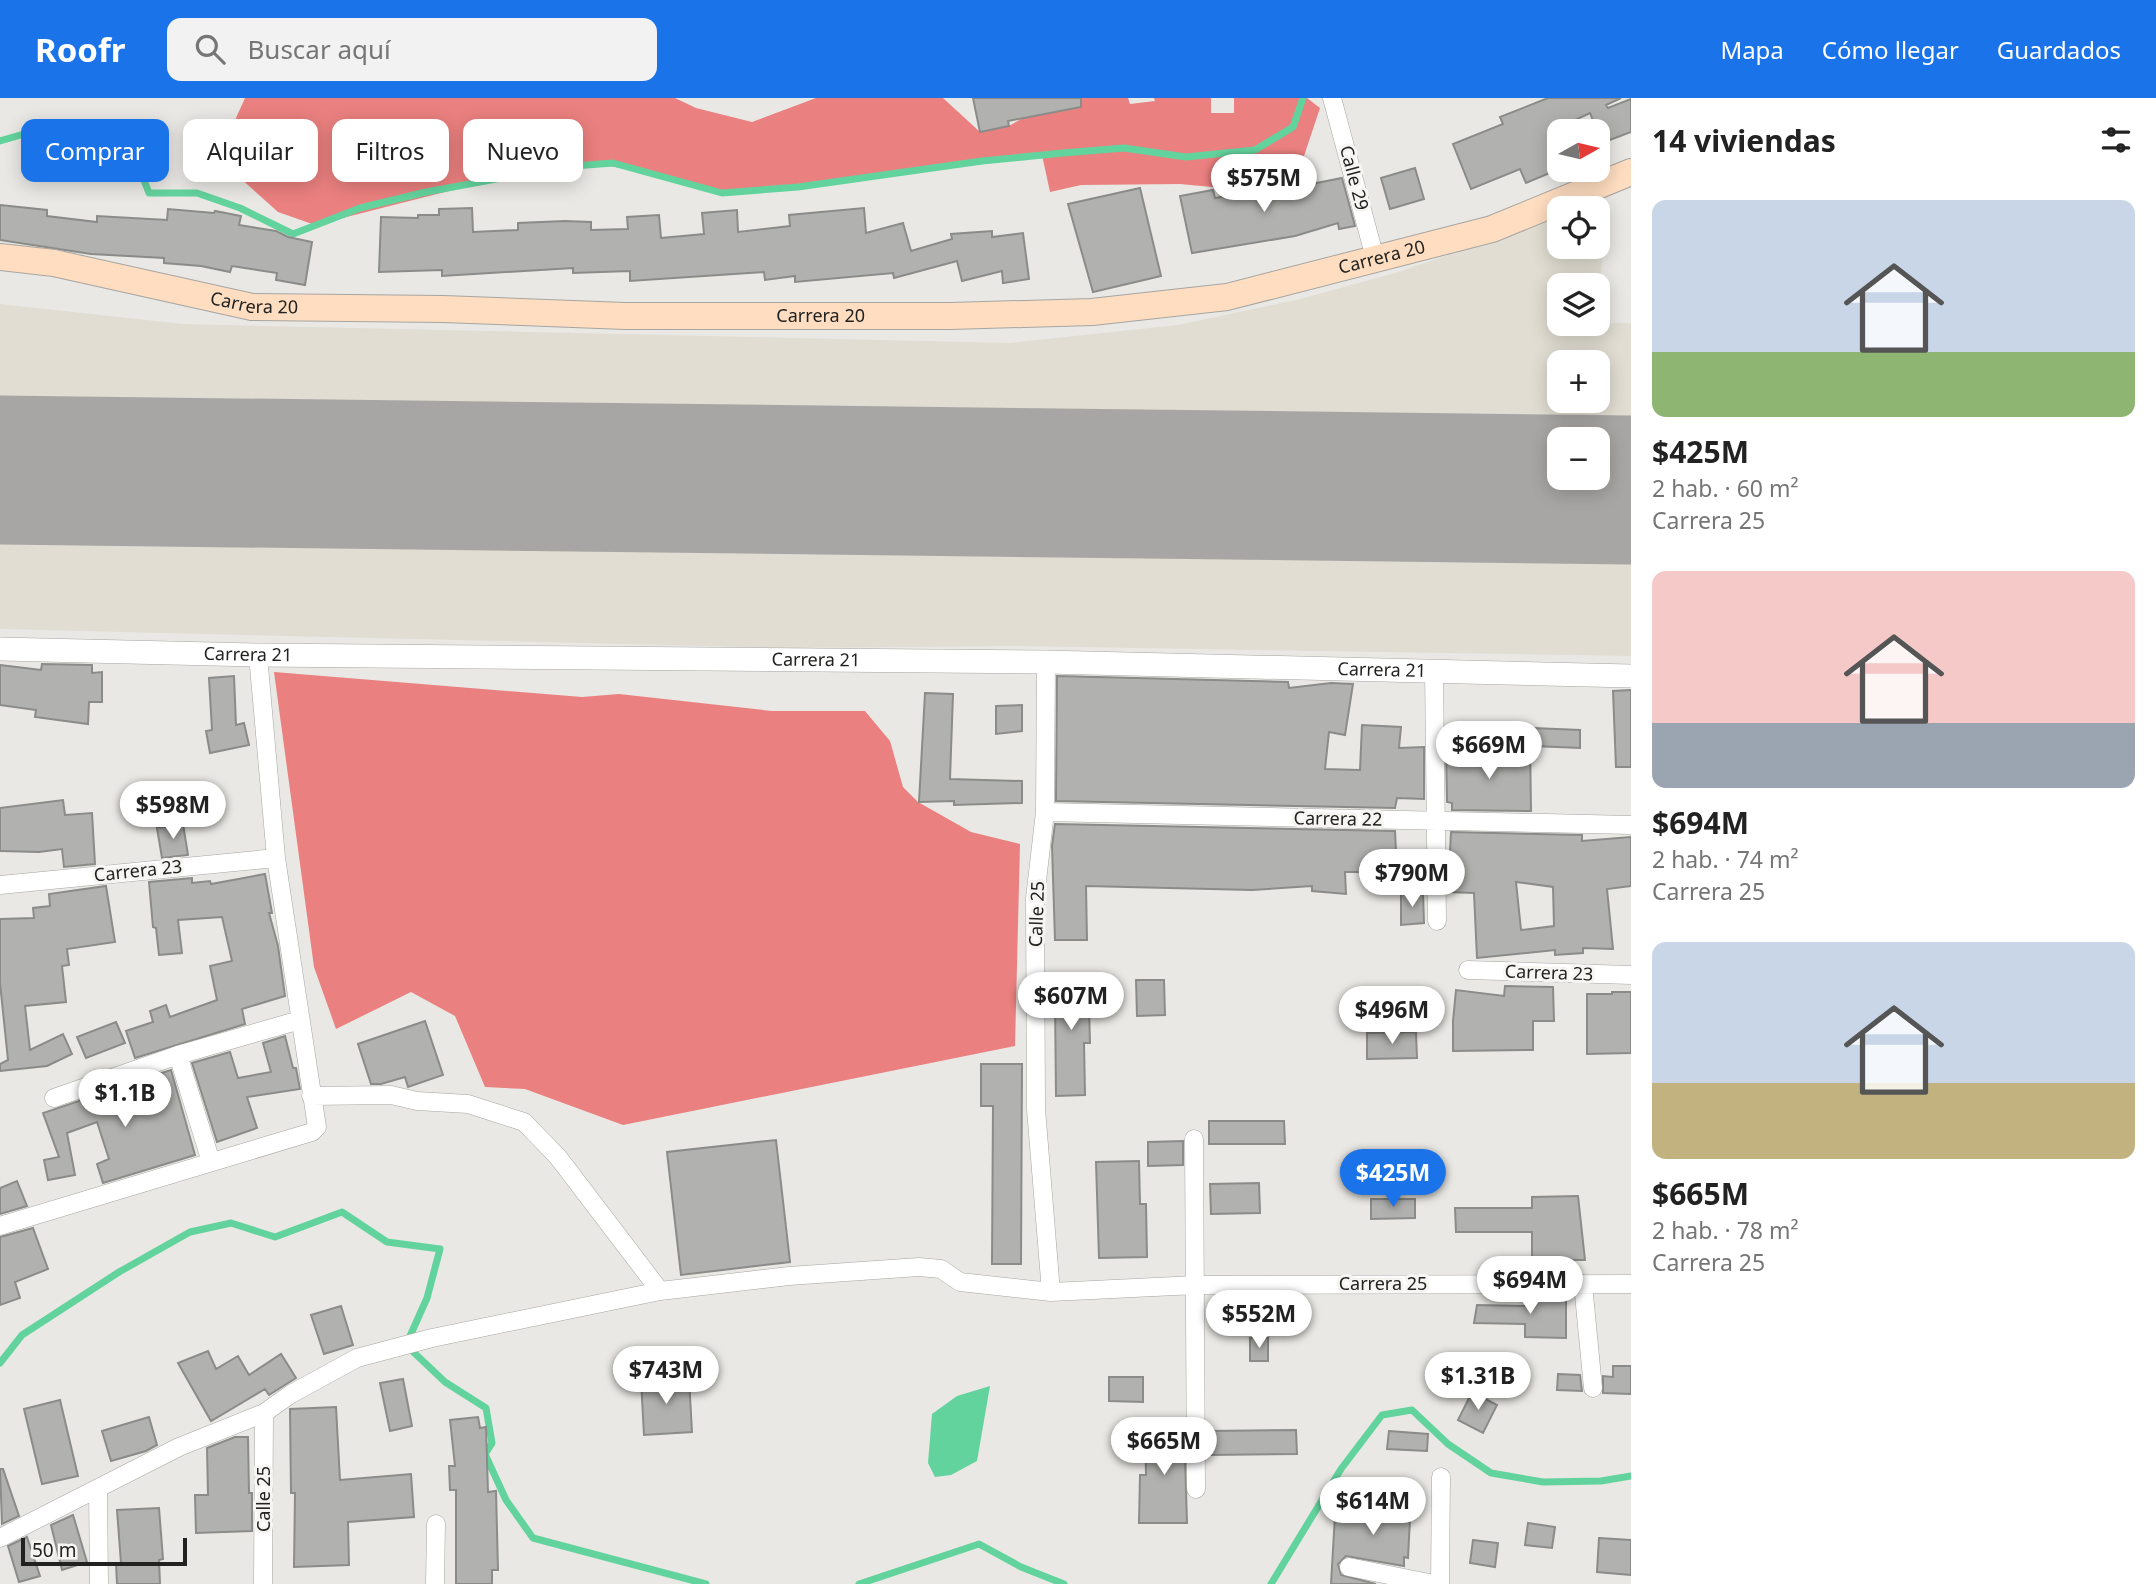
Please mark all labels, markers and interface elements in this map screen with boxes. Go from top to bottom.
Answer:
search box [167,18,657,81]
text: Roofr [35,27,125,72]
icon: search [191,30,229,68]
text: Buscar aquí [247,31,391,67]
text: Mapa [1720,33,1784,66]
text: Cómo llegar [1822,33,1959,66]
text: Guardados [1997,33,2121,66]
chip: Comprar [21,119,169,182]
chip: Alquilar [183,119,318,182]
chip: Filtros [332,119,449,182]
chip: Nuevo [463,119,583,182]
north arrow [1547,119,1610,182]
map controls [1547,119,1610,490]
text: 14 viviendas [1652,120,1836,161]
icon: filters [2097,121,2135,159]
street label: Calle 29 [1335,143,1375,213]
pin: $575M [1215,155,1313,214]
text: $575M [1227,161,1301,193]
button: locate [1547,196,1610,259]
street label: Carrera 20 [1336,234,1427,279]
icon: home [1831,245,1957,371]
button: layers [1547,273,1610,336]
street label: Carrera 20 [208,285,298,319]
street label: Carrera 20 [776,303,865,327]
button: + [1547,350,1610,413]
button: − [1547,427,1610,490]
text: $425M [1652,431,1749,472]
text: 2 hab. · 60 m² [1652,472,1799,504]
text: Carrera 25 [1652,504,1765,536]
icon: home [1831,616,1957,742]
street label: Carrera 21 [203,641,292,666]
street label: Carrera 21 [771,647,860,671]
street label: Carrera 21 [1337,656,1426,682]
pin: $669M [1440,722,1538,781]
text: $669M [1452,728,1526,760]
pin: $598M [124,782,222,841]
text: $598M [136,788,210,820]
text: $694M [1652,802,1749,843]
street label: Carrera 22 [1294,805,1383,831]
text: 2 hab. · 74 m² [1652,843,1799,875]
pin: $790M [1363,850,1461,909]
street label: Carrera 23 [93,853,183,887]
text: $790M [1375,856,1449,888]
text: Carrera 25 [1652,875,1765,907]
street label: Calle 25 [1023,880,1049,947]
street label: Carrera 23 [1504,958,1594,986]
pin: $607M [1022,972,1120,1032]
text: $607M [1034,979,1108,1011]
pin: $496M [1343,986,1441,1046]
icon: home [1831,987,1957,1113]
text: $496M [1355,993,1429,1025]
pin: $1.1B [76,1070,174,1129]
text: $1.1B [94,1076,156,1108]
pin: $425M [1344,1150,1442,1209]
text: $425M [1356,1156,1430,1188]
text: $665M [1652,1173,1749,1214]
text: 2 hab. · 78 m² [1652,1214,1799,1246]
text: Carrera 25 [1652,1246,1765,1278]
pin: $694M [1481,1256,1579,1316]
text: $694M [1493,1263,1567,1295]
street label: Carrera 25 [1339,1271,1427,1295]
pin: $552M [1210,1290,1308,1350]
text: $552M [1222,1297,1296,1329]
pin: $743M [617,1346,715,1406]
pin: $1.31B [1421,1352,1535,1412]
text: $743M [629,1353,703,1385]
text: $1.31B [1441,1359,1515,1391]
pin: $665M [1115,1418,1213,1477]
text: $665M [1127,1424,1201,1456]
street label: Calle 25 [251,1466,275,1532]
pin: $614M [1324,1478,1422,1537]
text: $614M [1336,1484,1410,1516]
scale bar [21,1535,187,1567]
text: 50 m [32,1537,76,1563]

